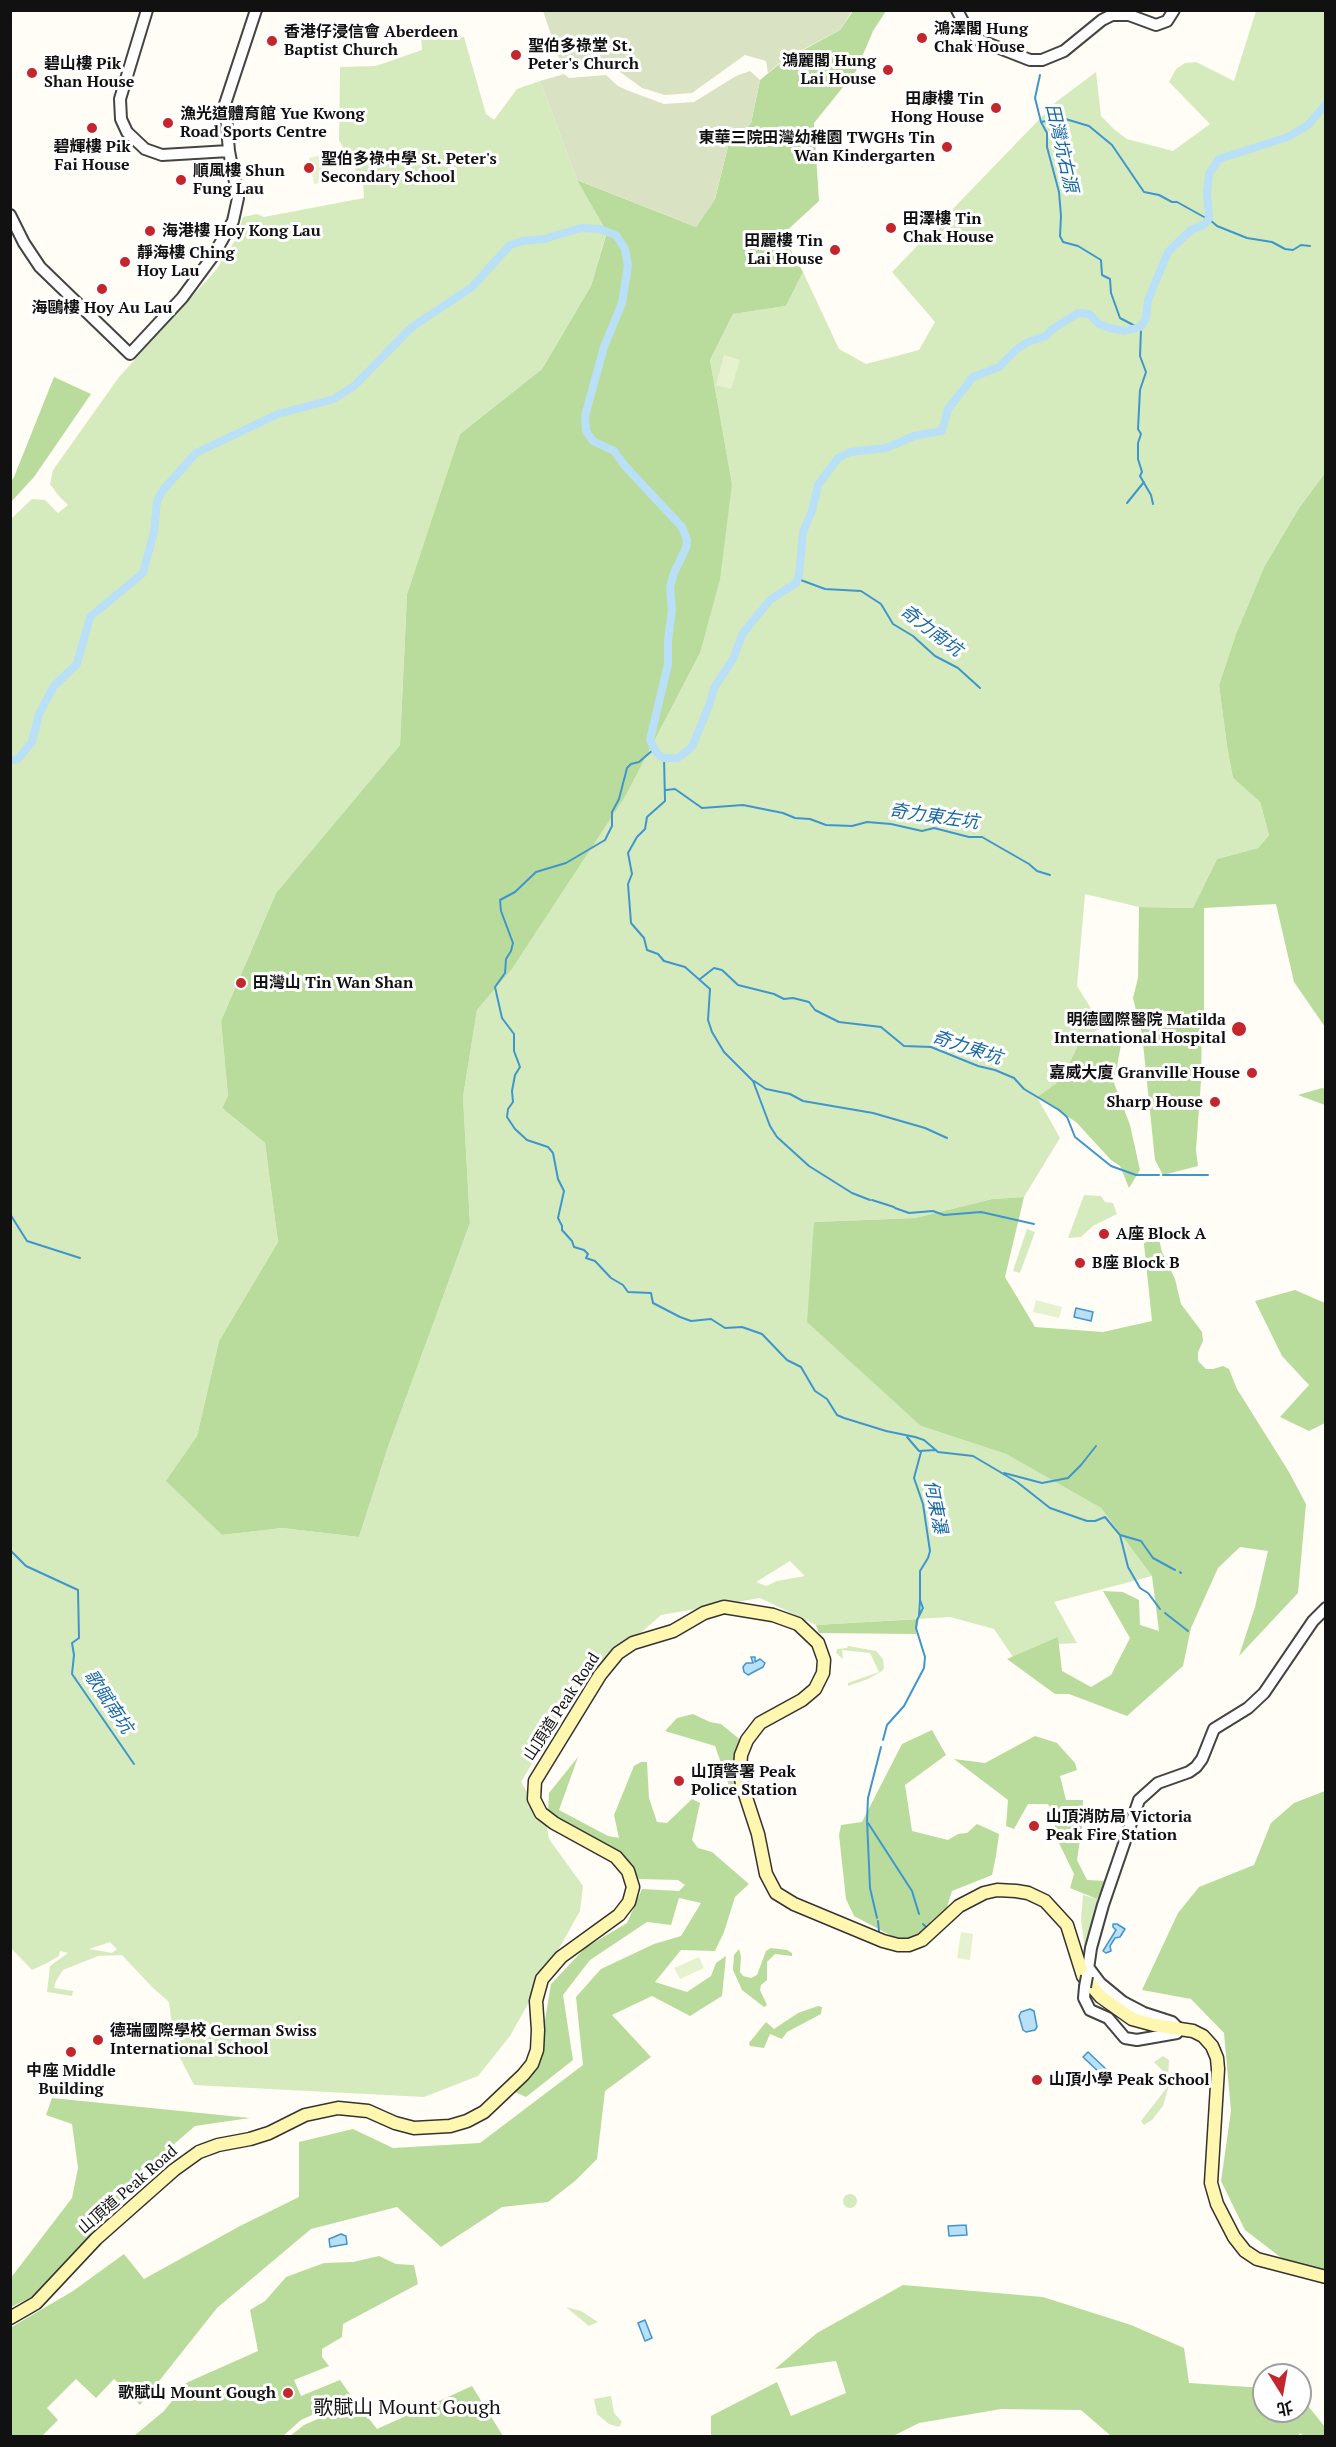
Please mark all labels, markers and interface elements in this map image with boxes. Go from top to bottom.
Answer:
place label: 鴻澤閣 Hung Chak House [934,19,1028,57]
place label: 香港仔浸信會 Aberdeen Baptist Church [284,22,458,60]
marker: 鴻澤閣 Hung Chak House [915,31,929,45]
marker: 香港仔浸信會 Aberdeen Baptist Church [265,34,279,48]
place label: 聖伯多祿堂 St. Peter's Church [528,36,639,74]
marker: 聖伯多祿堂 St. Peter's Church [509,48,523,62]
place label: 鴻麗閣 Hung Lai House [782,51,876,89]
place label: 碧山樓 Pik Shan House [44,54,134,92]
marker: 鴻麗閣 Hung Lai House [881,63,895,77]
marker: 碧山樓 Pik Shan House [25,66,39,80]
place label: 田康樓 Tin Hong House [891,89,984,127]
marker: 田康樓 Tin Hong House [989,101,1003,115]
water label: 田灣坑右源 [1040,102,1082,194]
place label: 漁光道體育館 Yue Kwong Road Sports Centre [180,104,365,142]
marker: 漁光道體育館 Yue Kwong Road Sports Centre [161,116,175,130]
marker: 碧輝樓 Pik Fai House [85,121,99,135]
place label: 東華三院田灣幼稚園 TWGHs Tin Wan Kindergarten [698,128,935,166]
place label: 碧輝樓 Pik Fai House [53,137,131,175]
marker: 東華三院田灣幼稚園 TWGHs Tin Wan Kindergarten [940,140,954,154]
place label: 聖伯多祿中學 St. Peter's Secondary School [321,149,497,187]
place label: 順風樓 Shun Fung Lau [193,161,285,199]
marker: 聖伯多祿中學 St. Peter's Secondary School [302,161,316,175]
marker: 順風樓 Shun Fung Lau [174,173,188,187]
place label: 田澤樓 Tin Chak House [903,209,994,247]
place label: 海港樓 Hoy Kong Lau [162,221,321,241]
marker: 田澤樓 Tin Chak House [884,221,898,235]
marker: 海港樓 Hoy Kong Lau [143,224,157,238]
place label: 田麗樓 Tin Lai House [744,231,823,269]
place label: 靜海樓 Ching Hoy Lau [137,243,235,281]
marker: 田麗樓 Tin Lai House [828,243,842,257]
marker: 靜海樓 Ching Hoy Lau [118,255,132,269]
marker: 海鷗樓 Hoy Au Lau [95,282,109,296]
place label: 海鷗樓 Hoy Au Lau [32,298,172,318]
water label: 奇力南坑 [896,601,966,661]
water label: 奇力東左坑 [888,800,980,834]
place label: 田灣山 Tin Wan Shan [253,973,413,993]
marker: 田灣山 Tin Wan Shan [234,976,248,990]
place label: 明德國際醫院 Matilda International Hospital [1054,1010,1226,1048]
marker: 明德國際醫院 Matilda International Hospital [1230,1020,1248,1038]
water label: 奇力東坑 [929,1027,1005,1069]
place label: 嘉威大廈 Granville House [1049,1063,1240,1083]
marker: 嘉威大廈 Granville House [1245,1066,1259,1080]
place label: Sharp House [1106,1092,1203,1112]
marker: Sharp House [1208,1095,1222,1109]
place label: A座 Block A [1116,1224,1206,1244]
marker: A座 Block A [1097,1227,1111,1241]
place label: B座 Block B [1092,1253,1180,1273]
marker: B座 Block B [1073,1256,1087,1270]
water label: 何東瀑 [919,1478,951,1536]
street label: 山頂道 Peak Road [520,1649,604,1765]
water label: 歌賦南坑 [79,1666,137,1738]
place label: 山頂警署 Peak Police Station [691,1762,797,1800]
marker: 山頂警署 Peak Police Station [672,1774,686,1788]
place label: 山頂消防局 Victoria Peak Fire Station [1046,1807,1192,1845]
marker: 山頂消防局 Victoria Peak Fire Station [1027,1819,1041,1833]
place label: 德瑞國際學校 German Swiss International School [110,2021,317,2059]
marker: 德瑞國際學校 German Swiss International School [91,2033,105,2047]
marker: 中座 Middle Building [64,2045,78,2059]
place label: 中座 Middle Building [26,2061,116,2099]
place label: 山頂小學 Peak School [1049,2070,1209,2090]
marker: 山頂小學 Peak School [1030,2073,1044,2087]
street label: 山頂道 Peak Road [75,2142,181,2238]
north arrow [1252,2363,1312,2423]
place label: 歌賦山 Mount Gough [118,2383,276,2403]
marker: 歌賦山 Mount Gough [281,2386,295,2400]
district label: 歌賦山 Mount Gough [313,2396,501,2420]
text: 北 [1275,2396,1295,2421]

